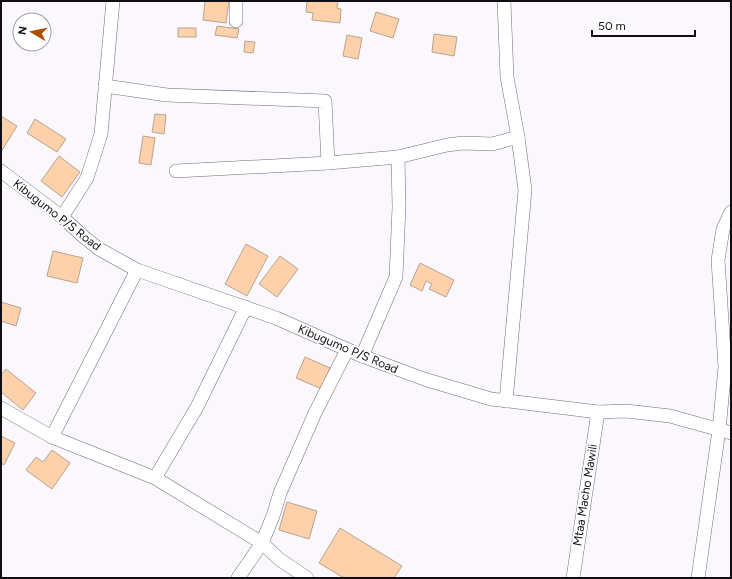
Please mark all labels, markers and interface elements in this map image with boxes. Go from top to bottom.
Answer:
north arrow [12,12,52,52]
scale bar [592,12,695,38]
text: 50 m [598,19,626,33]
text: N [16,25,30,36]
street label: Kibugumo P/S Road [10,176,104,254]
street label: Kibugumo P/S Road [296,322,400,376]
street label: Mtaa Macho Mawili [570,443,600,547]

